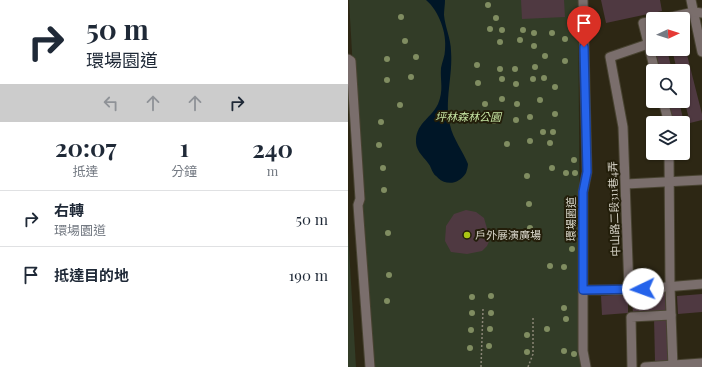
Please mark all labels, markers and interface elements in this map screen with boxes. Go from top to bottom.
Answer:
pin [567,6,601,47]
text: 50 m [86,10,149,47]
icon: arrive [573,12,595,34]
north arrow [646,12,690,56]
map controls [646,12,690,160]
icon: right [20,16,72,68]
text: 環場園道 [86,48,158,72]
button: search [646,64,690,108]
icon: left [100,92,122,114]
icon: ahead [142,92,164,114]
icon: ahead [184,92,206,114]
icon: right [226,92,248,114]
park label: 坪林森林公園 [435,109,503,124]
button: layers [646,116,690,160]
text: 20:07 [55,131,116,163]
text: 1 [180,131,189,163]
text: 240 [252,132,293,164]
street label: 中山路二段311巷4弄 [604,161,623,257]
text: 抵達 [73,162,99,179]
text: 分鐘 [171,162,197,179]
text: m [267,162,278,179]
street label: 環場園道 [563,197,578,241]
text: 右轉 [54,200,84,220]
icon: right [20,208,42,230]
text: 50 m [296,209,328,229]
text: 環場園道 [54,221,106,238]
place label: 戶外展演廣場 [475,227,541,242]
marker: 戶外展演廣場 [462,230,472,240]
icon: arrive [20,264,42,286]
text: 抵達目的地 [54,265,129,285]
text: 190 m [289,265,328,285]
position arrow [622,268,664,310]

